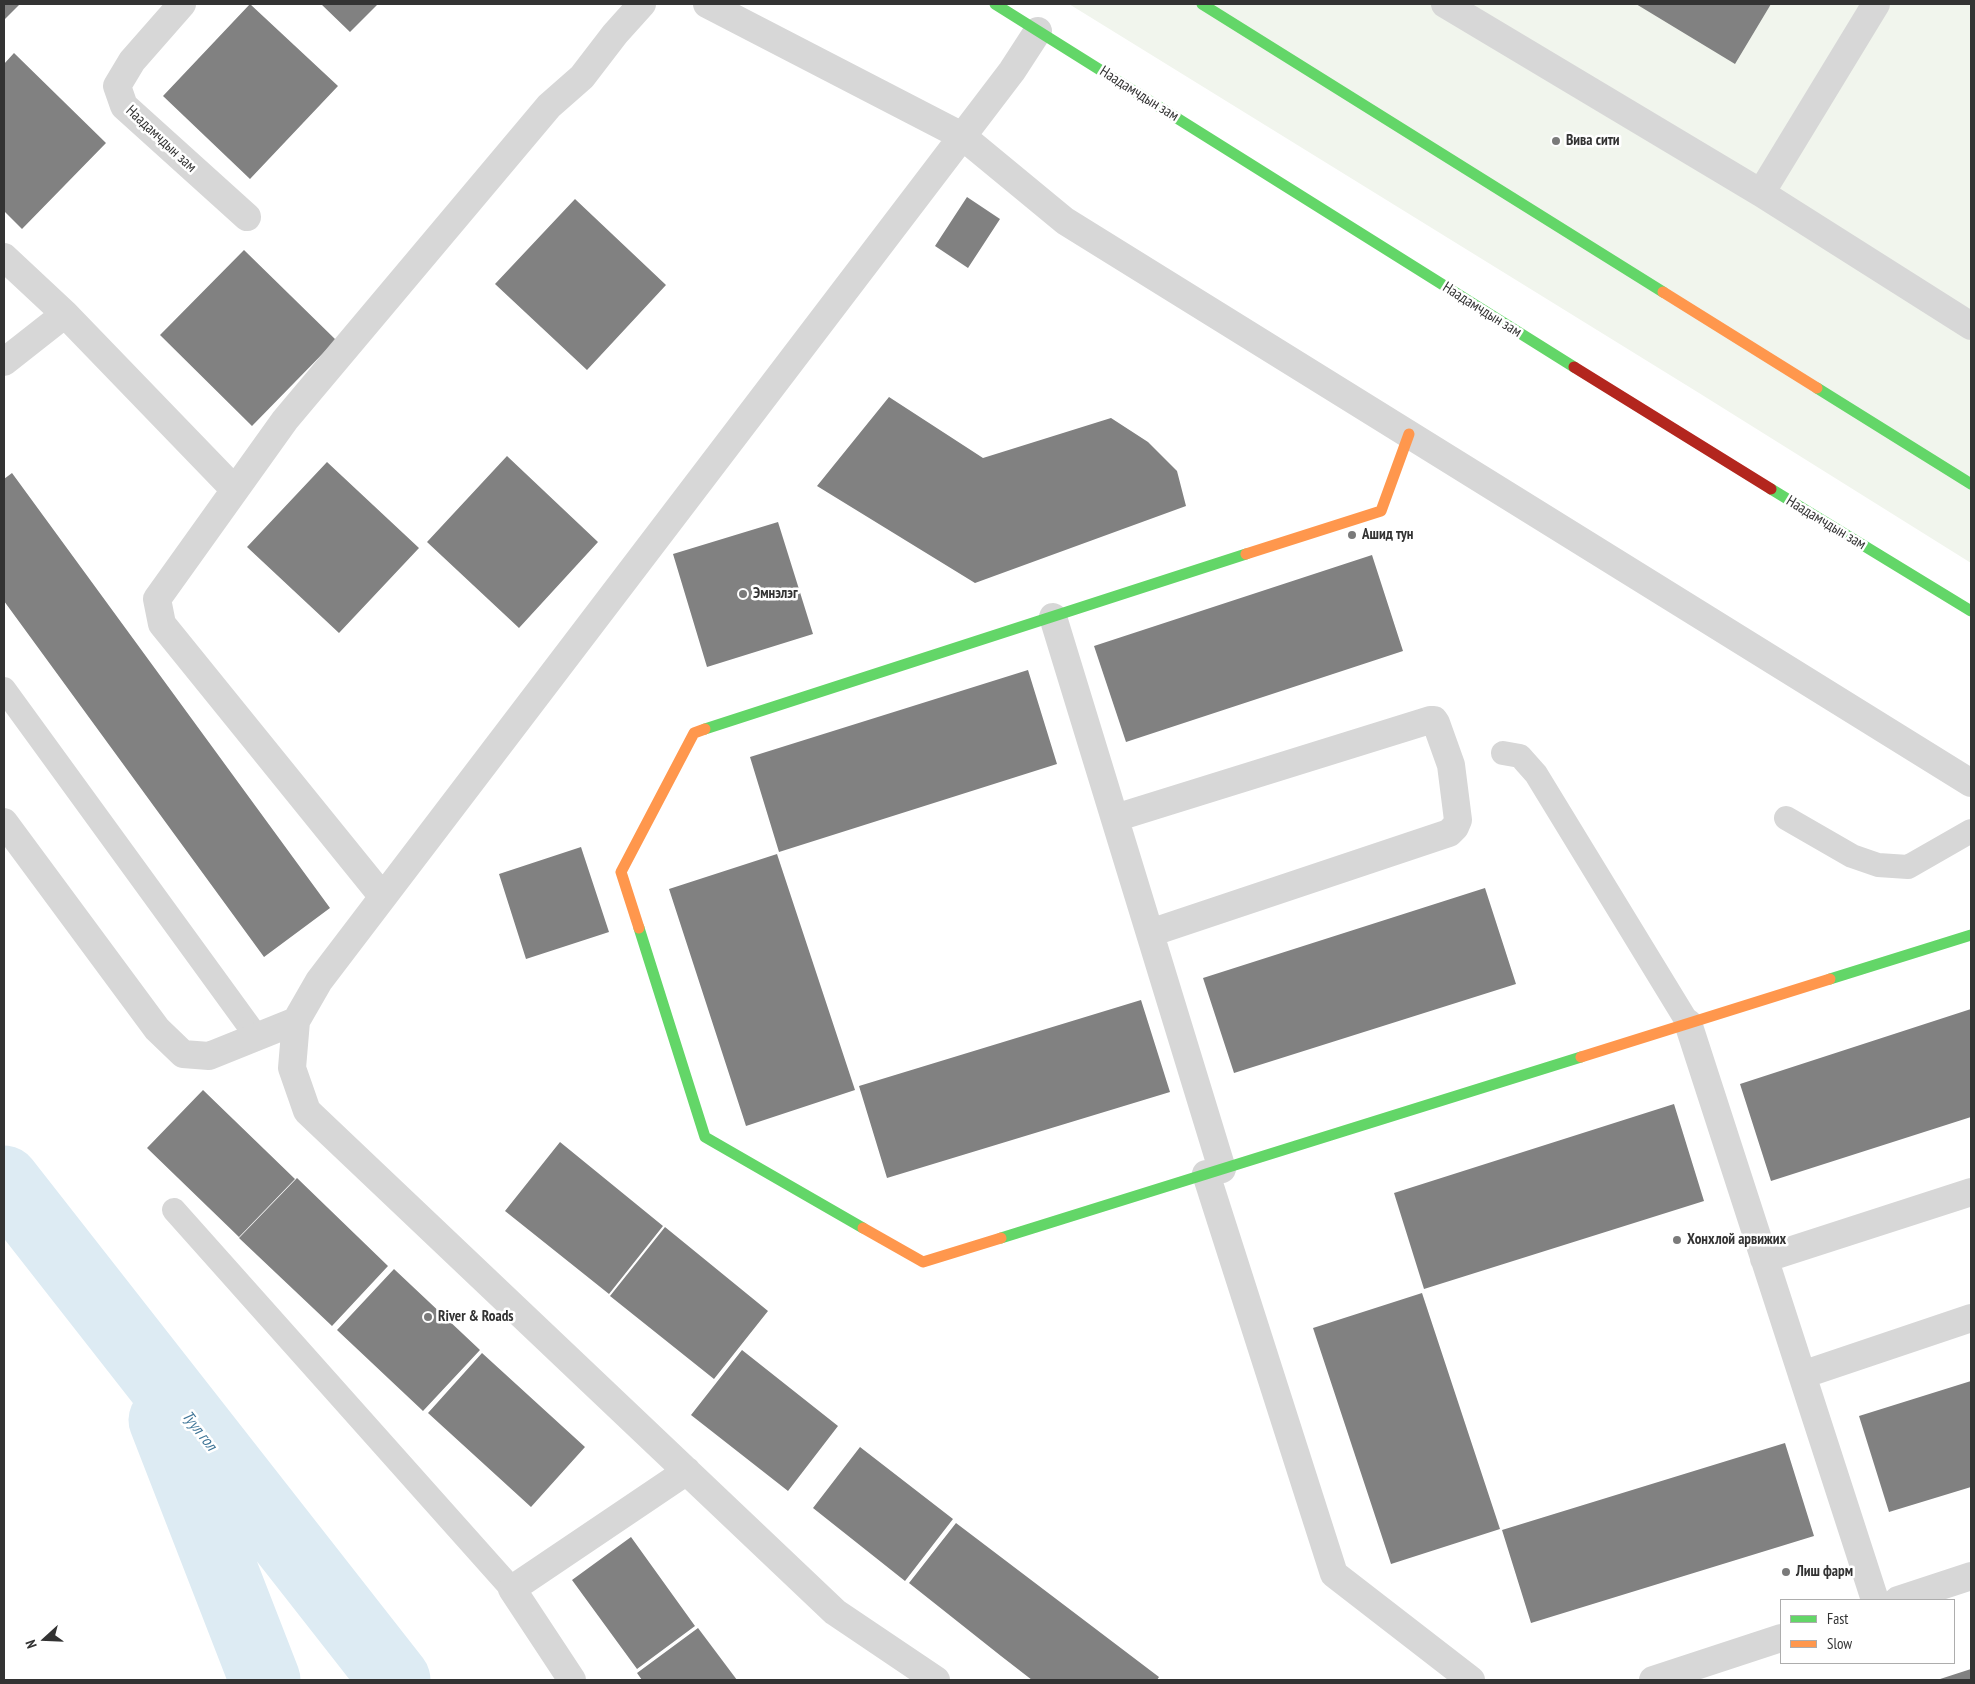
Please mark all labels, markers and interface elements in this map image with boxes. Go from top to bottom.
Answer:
street label: Наадамчдын зам [1096,63,1182,125]
street label: Наадамчдын зам [122,102,200,176]
place label: Вива сити [1566,132,1620,150]
marker: Вива сити [1550,135,1562,147]
street label: Наадамчдын зам [1439,279,1525,341]
street label: Наадамчдын зам [1783,492,1869,554]
place label: Ашид тун [1362,526,1413,544]
marker: Ашид тун [1346,529,1358,541]
place label: Эмнэлэг [753,585,798,603]
marker: Эмнэлэг [737,588,749,600]
place label: Хонхлой арвижих [1687,1231,1786,1249]
marker: Хонхлой арвижих [1671,1234,1683,1246]
place label: River & Roads [438,1308,514,1326]
marker: River & Roads [422,1311,434,1323]
water label: Туул гол [177,1407,221,1455]
place label: Лиш фарм [1796,1563,1853,1581]
marker: Лиш фарм [1780,1566,1792,1578]
legend [1780,1599,1955,1664]
text: Fast [1827,1609,1848,1628]
north arrow [20,1614,70,1664]
text: Slow [1827,1634,1852,1653]
text: N [21,1637,41,1651]

